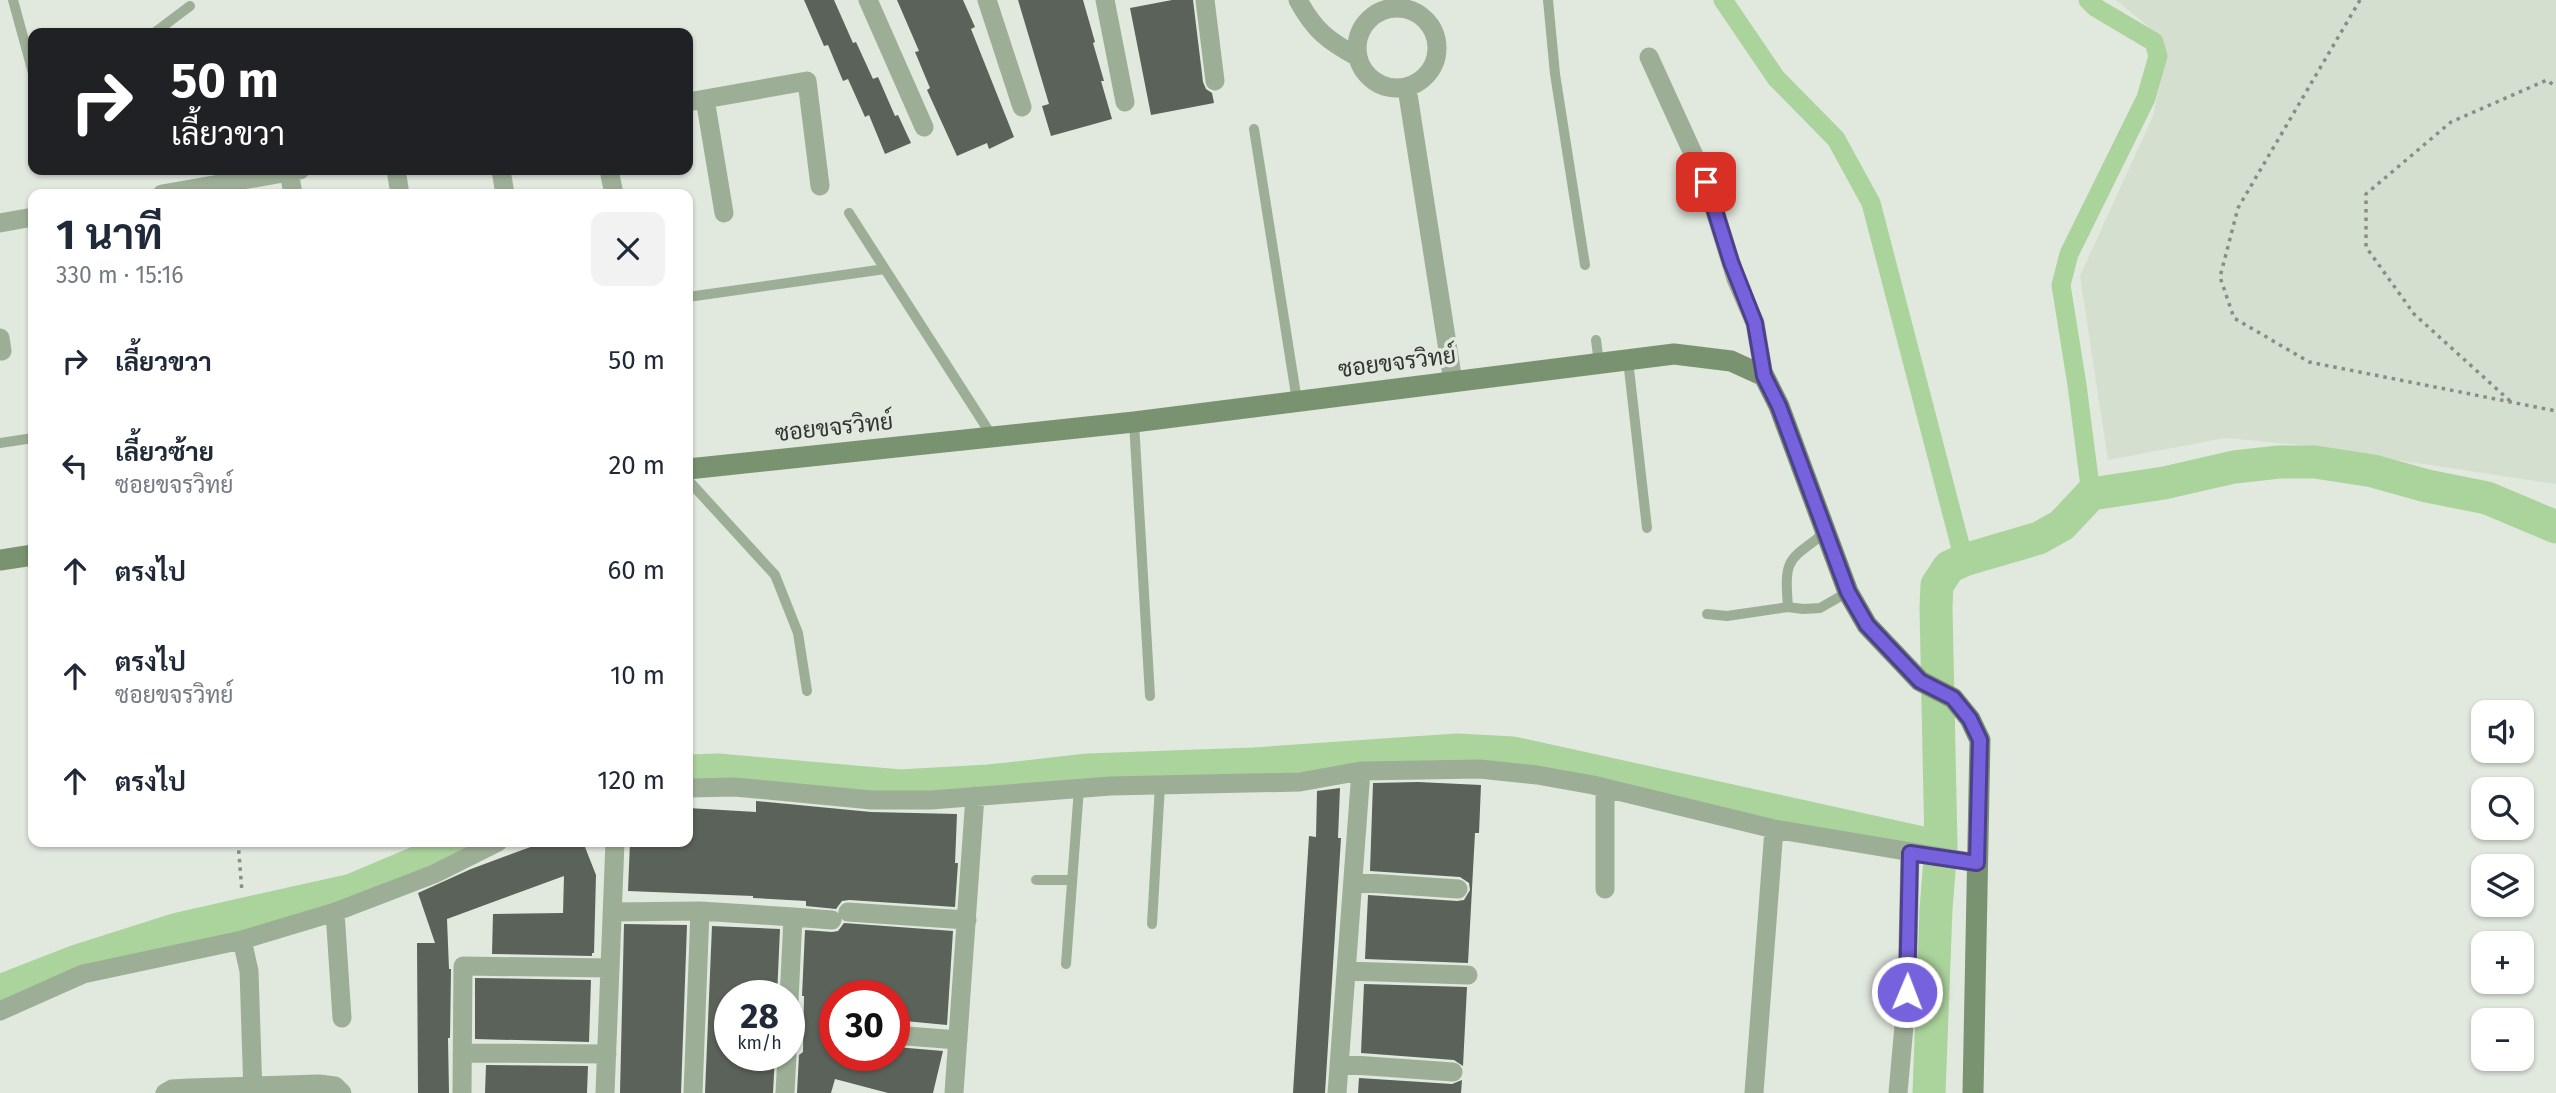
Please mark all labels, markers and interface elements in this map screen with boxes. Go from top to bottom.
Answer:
text: 50 m [171,51,279,110]
icon: right [56,56,147,147]
text: เลี้ยวขวา [171,115,285,153]
pin [1676,152,1736,212]
icon: arrive [1687,163,1725,201]
text: 1 นาที [56,210,163,260]
button: close [591,212,665,286]
text: 330 m · 15:16 [56,261,184,289]
street label: ซอยขจรวิทย์ [1336,339,1457,383]
icon: right [56,342,94,380]
text: 50 m [608,345,665,376]
text: เลี้ยวขวา [115,347,212,378]
street label: ซอยขจรวิทย์ [773,405,894,447]
text: เลี้ยวซ้าย [115,437,214,468]
icon: left [56,447,94,485]
text: 20 m [608,450,665,481]
text: ซอยขจรวิทย์ [115,471,233,499]
icon: ahead [56,552,94,590]
text: 60 m [607,555,665,586]
text: ตรงไป [115,557,186,588]
text: ตรงไป [115,647,186,678]
icon: ahead [56,657,94,695]
text: 10 m [610,660,665,691]
text: ซอยขจรวิทย์ [115,681,233,709]
map controls [2471,700,2534,1071]
button: sound [2471,700,2534,763]
icon: ahead [56,762,94,800]
text: 120 m [597,765,665,796]
text: ตรงไป [115,767,186,798]
button: search [2471,777,2534,840]
button: layers [2471,854,2534,917]
button: + [2471,931,2534,994]
position arrow [1870,955,1944,1029]
speed limit sign: 30 [819,980,910,1071]
text: 28 [740,995,779,1037]
button: − [2471,1008,2534,1071]
text: km/h [737,1032,782,1054]

